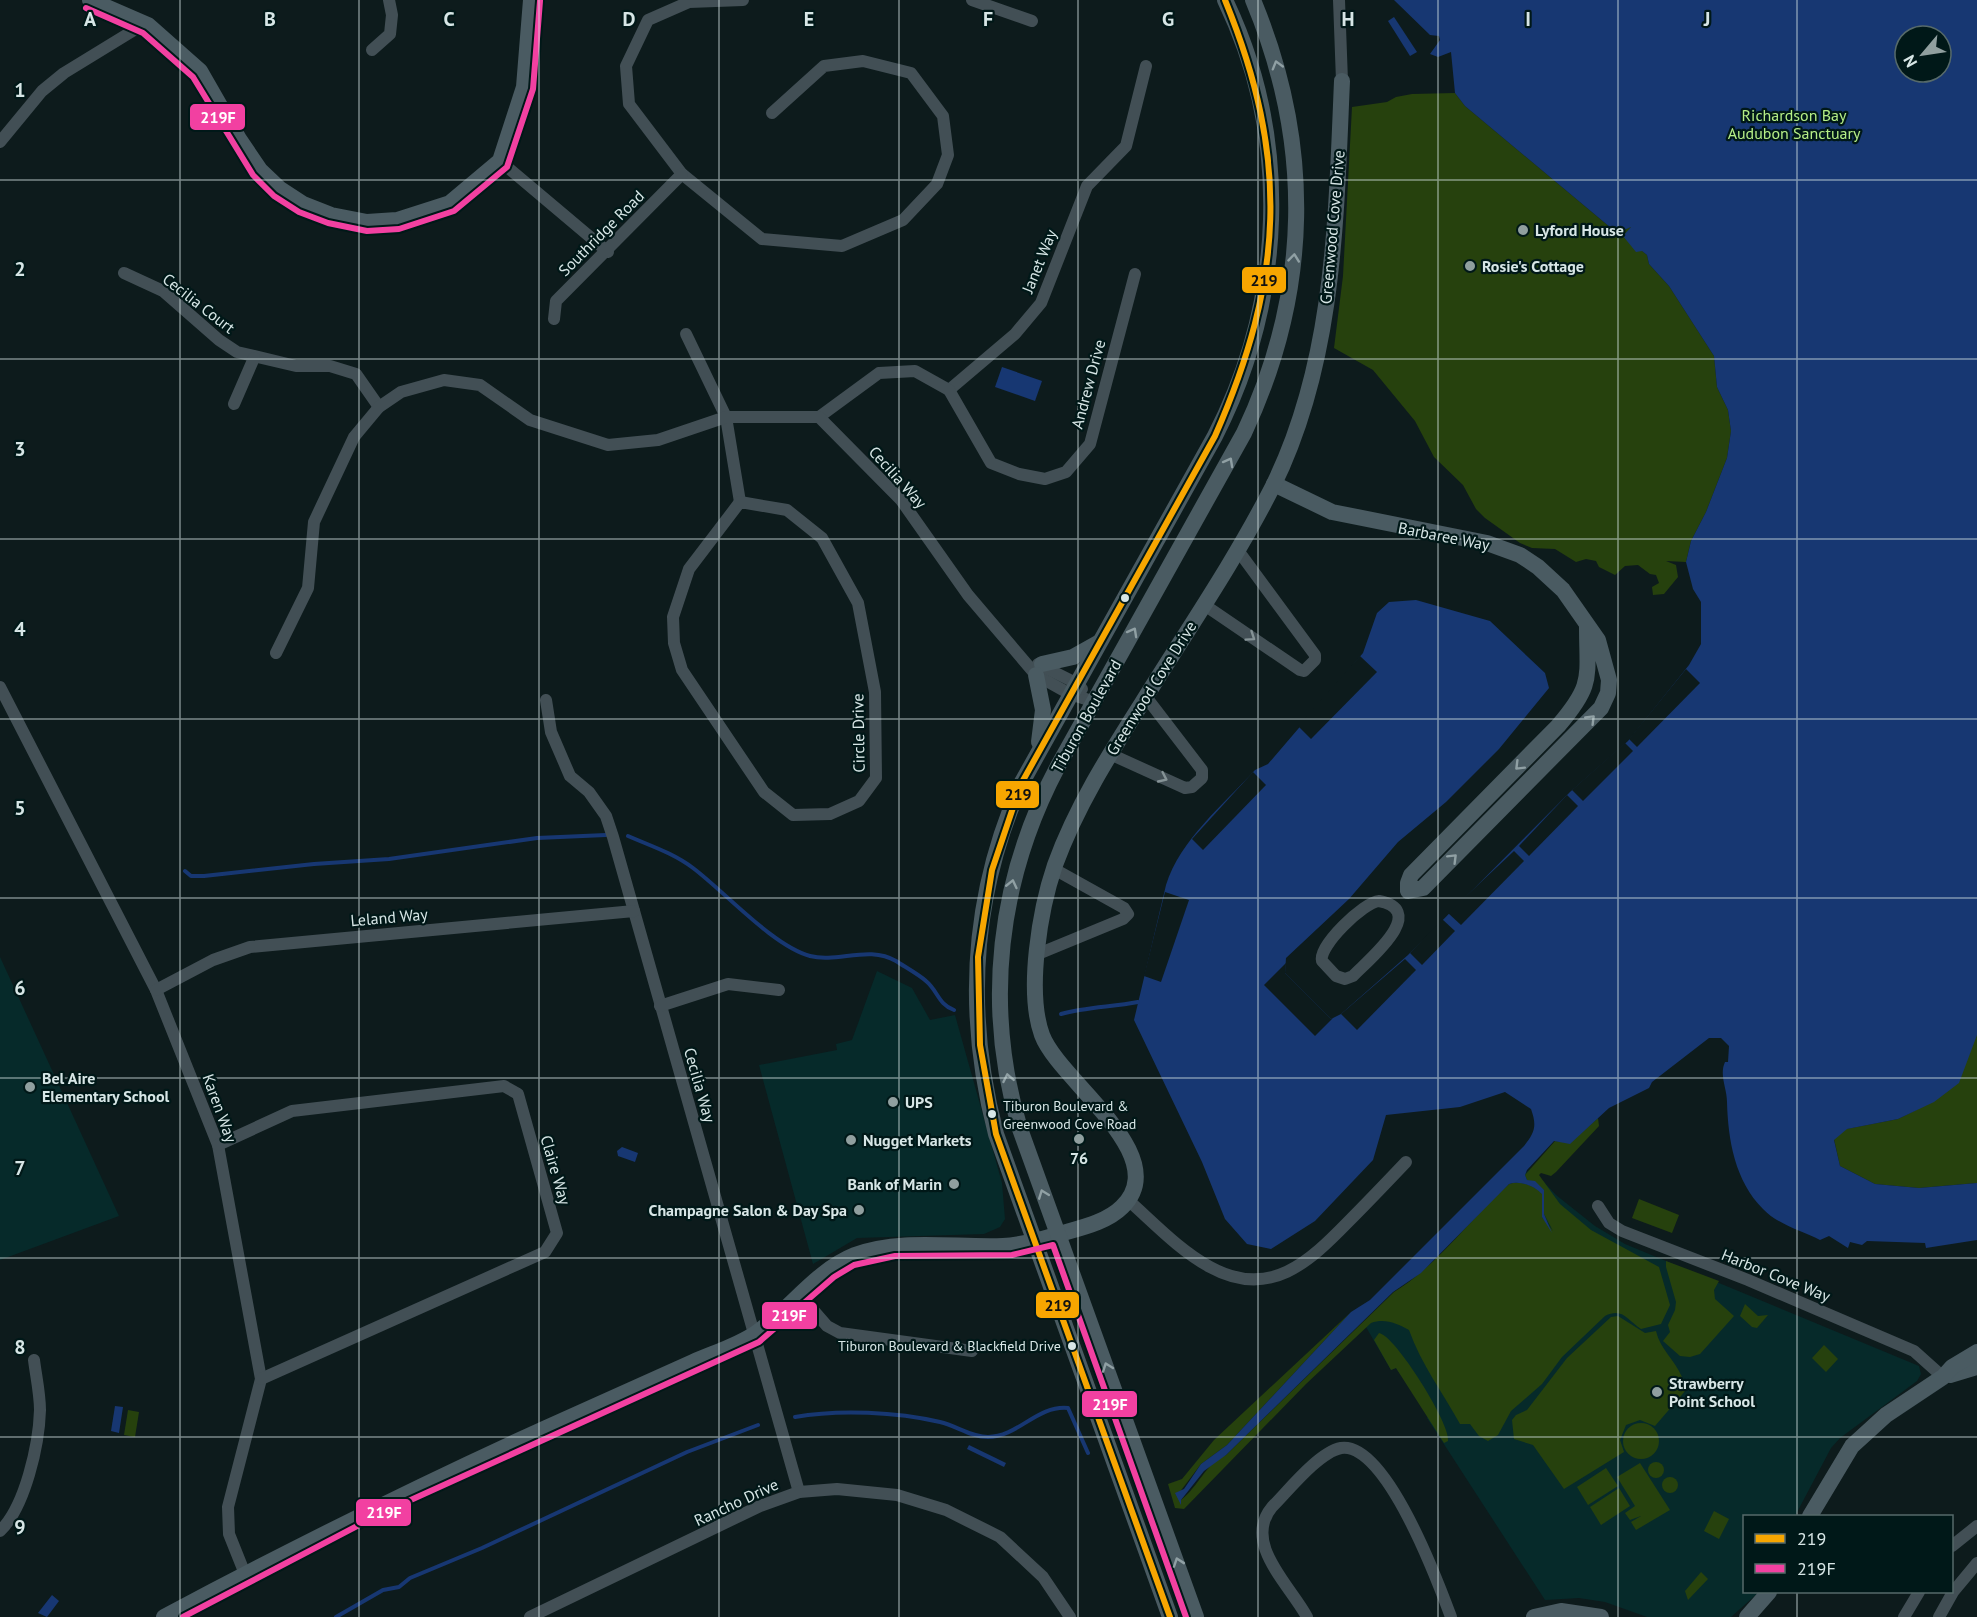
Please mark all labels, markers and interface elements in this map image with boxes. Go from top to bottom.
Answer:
text: A [84,6,97,32]
text: B [264,6,276,32]
text: C [443,6,455,32]
text: D [623,6,636,32]
text: E [804,6,814,32]
text: F [983,6,993,32]
text: G [1162,6,1174,32]
text: H [1341,6,1355,32]
text: I [1525,6,1531,32]
text: J [1703,6,1710,32]
north arrow [1893,24,1953,84]
text: N [1899,52,1921,71]
one-way arrow [1272,60,1284,71]
text: 1 [14,77,26,103]
line badge: 219F [189,103,246,131]
park label: Richardson Bay Audubon Sanctuary [1728,105,1861,143]
text: 219F [200,107,236,127]
street label: Greenwood Cove Drive [1315,149,1349,305]
street label: Southridge Road [554,186,648,280]
place label: Lyford House [1535,220,1624,240]
marker: Lyford House [1516,223,1530,237]
street label: Janet Way [1017,226,1061,297]
one-way arrow [1287,253,1300,262]
text: 2 [14,256,26,282]
place label: Rosie's Cottage [1482,256,1584,276]
marker: Rosie's Cottage [1463,259,1477,273]
line badge: 219 [1241,266,1287,294]
street label: Cecilia Court [159,269,240,338]
text: 219 [1250,270,1278,290]
street label: Andrew Drive [1066,337,1110,431]
text: 3 [14,436,26,462]
street label: Cecilia Way [865,442,932,513]
one-way arrow [1221,458,1233,468]
street label: Barbaree Way [1397,517,1492,555]
unlabelled marker [1119,592,1131,604]
text: 4 [14,616,26,642]
street label: Greenwood Cove Drive [1102,617,1200,759]
one-way arrow [1126,628,1137,638]
one-way arrow [1245,630,1256,641]
street label: Tiburon Boulevard [1047,656,1125,776]
street label: Circle Drive [847,693,869,773]
one-way arrow [1583,715,1594,726]
one-way arrow [1515,759,1526,769]
one-way arrow [1157,771,1168,783]
line badge: 219 [995,780,1040,809]
text: 219 [1004,784,1032,804]
text: 5 [14,795,26,821]
one-way arrow [1446,854,1457,865]
one-way arrow [1004,879,1017,889]
street label: Leland Way [350,904,429,930]
text: 6 [14,975,26,1001]
street label: Cecilia Way [680,1045,720,1125]
place label: Bel Aire Elementary School [42,1068,169,1106]
street label: Karen Way [198,1071,242,1146]
one-way arrow [1002,1073,1015,1083]
marker: Bel Aire Elementary School [23,1080,37,1094]
place label: UPS [905,1092,933,1112]
marker: UPS [886,1095,900,1109]
place label: Tiburon Boulevard & Greenwood Cove Road [1003,1097,1136,1133]
marker: Tiburon Boulevard & Greenwood Cove Road [986,1108,998,1120]
place label: Nugget Markets [863,1130,972,1150]
marker: 76 [1072,1132,1086,1146]
street label: Claire Way [537,1133,576,1208]
marker: Nugget Markets [844,1133,858,1147]
place label: 76 [1070,1148,1088,1168]
text: 7 [14,1155,26,1181]
place label: Bank of Marin [848,1174,942,1194]
marker: Bank of Marin [947,1177,961,1191]
one-way arrow [1038,1189,1051,1200]
place label: Champagne Salon & Day Spa [648,1200,847,1220]
marker: Champagne Salon & Day Spa [852,1203,866,1217]
street label: Harbor Cove Way [1719,1244,1834,1306]
line badge: 219 [1035,1291,1080,1319]
text: 219 [1044,1295,1072,1315]
line badge: 219F [761,1301,818,1330]
text: 219F [771,1305,807,1325]
text: 8 [14,1334,26,1360]
place label: Tiburon Boulevard & Blackfield Drive [838,1337,1061,1355]
marker: Tiburon Boulevard & Blackfield Drive [1066,1340,1078,1352]
one-way arrow [1102,1362,1115,1373]
place label: Strawberry Point School [1669,1373,1755,1411]
marker: Strawberry Point School [1650,1385,1664,1399]
line badge: 219F [1081,1390,1138,1418]
text: 219F [1092,1394,1128,1414]
street label: Rancho Drive [691,1474,781,1530]
line badge: 219F [355,1498,412,1527]
text: 219F [366,1502,402,1522]
text: 9 [14,1514,26,1540]
legend [1743,1515,1953,1593]
text: 219 [1797,1527,1826,1550]
one-way arrow [1172,1557,1185,1567]
text: 219F [1797,1557,1836,1580]

